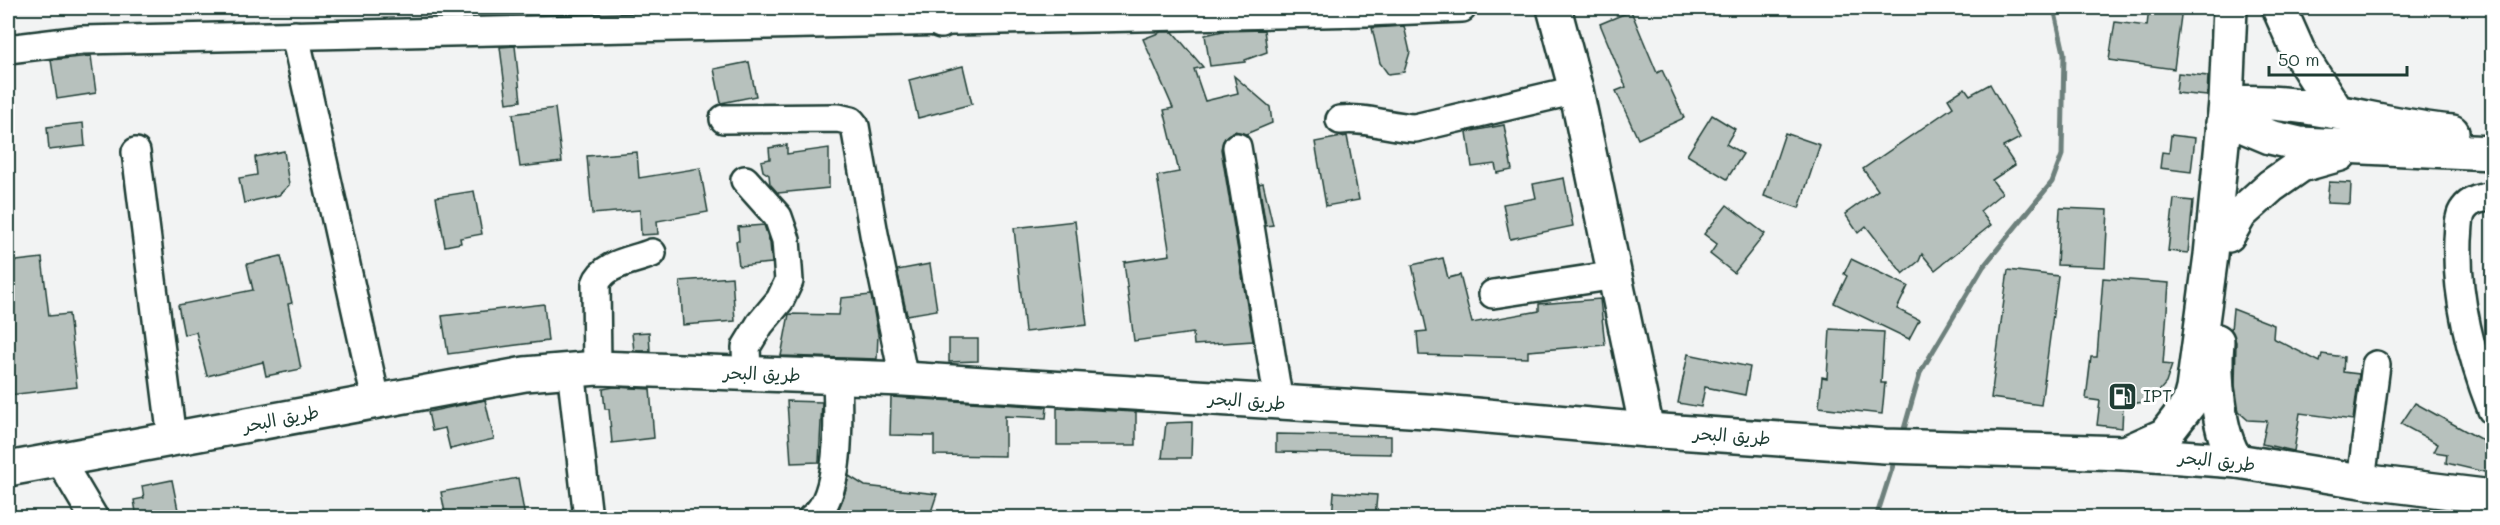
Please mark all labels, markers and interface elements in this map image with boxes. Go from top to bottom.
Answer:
scale bar [2269,39,2407,77]
text: 50 m [2278,47,2320,71]
street label: طريق البحر [721,360,801,386]
fuel station icon: IPT [2106,380,2138,412]
place label: IPT [2143,383,2172,407]
street label: طريق البحر [1206,385,1286,415]
street label: طريق البحر [239,399,321,438]
street label: طريق البحر [1691,420,1771,450]
street label: طريق البحر [2175,444,2257,476]

